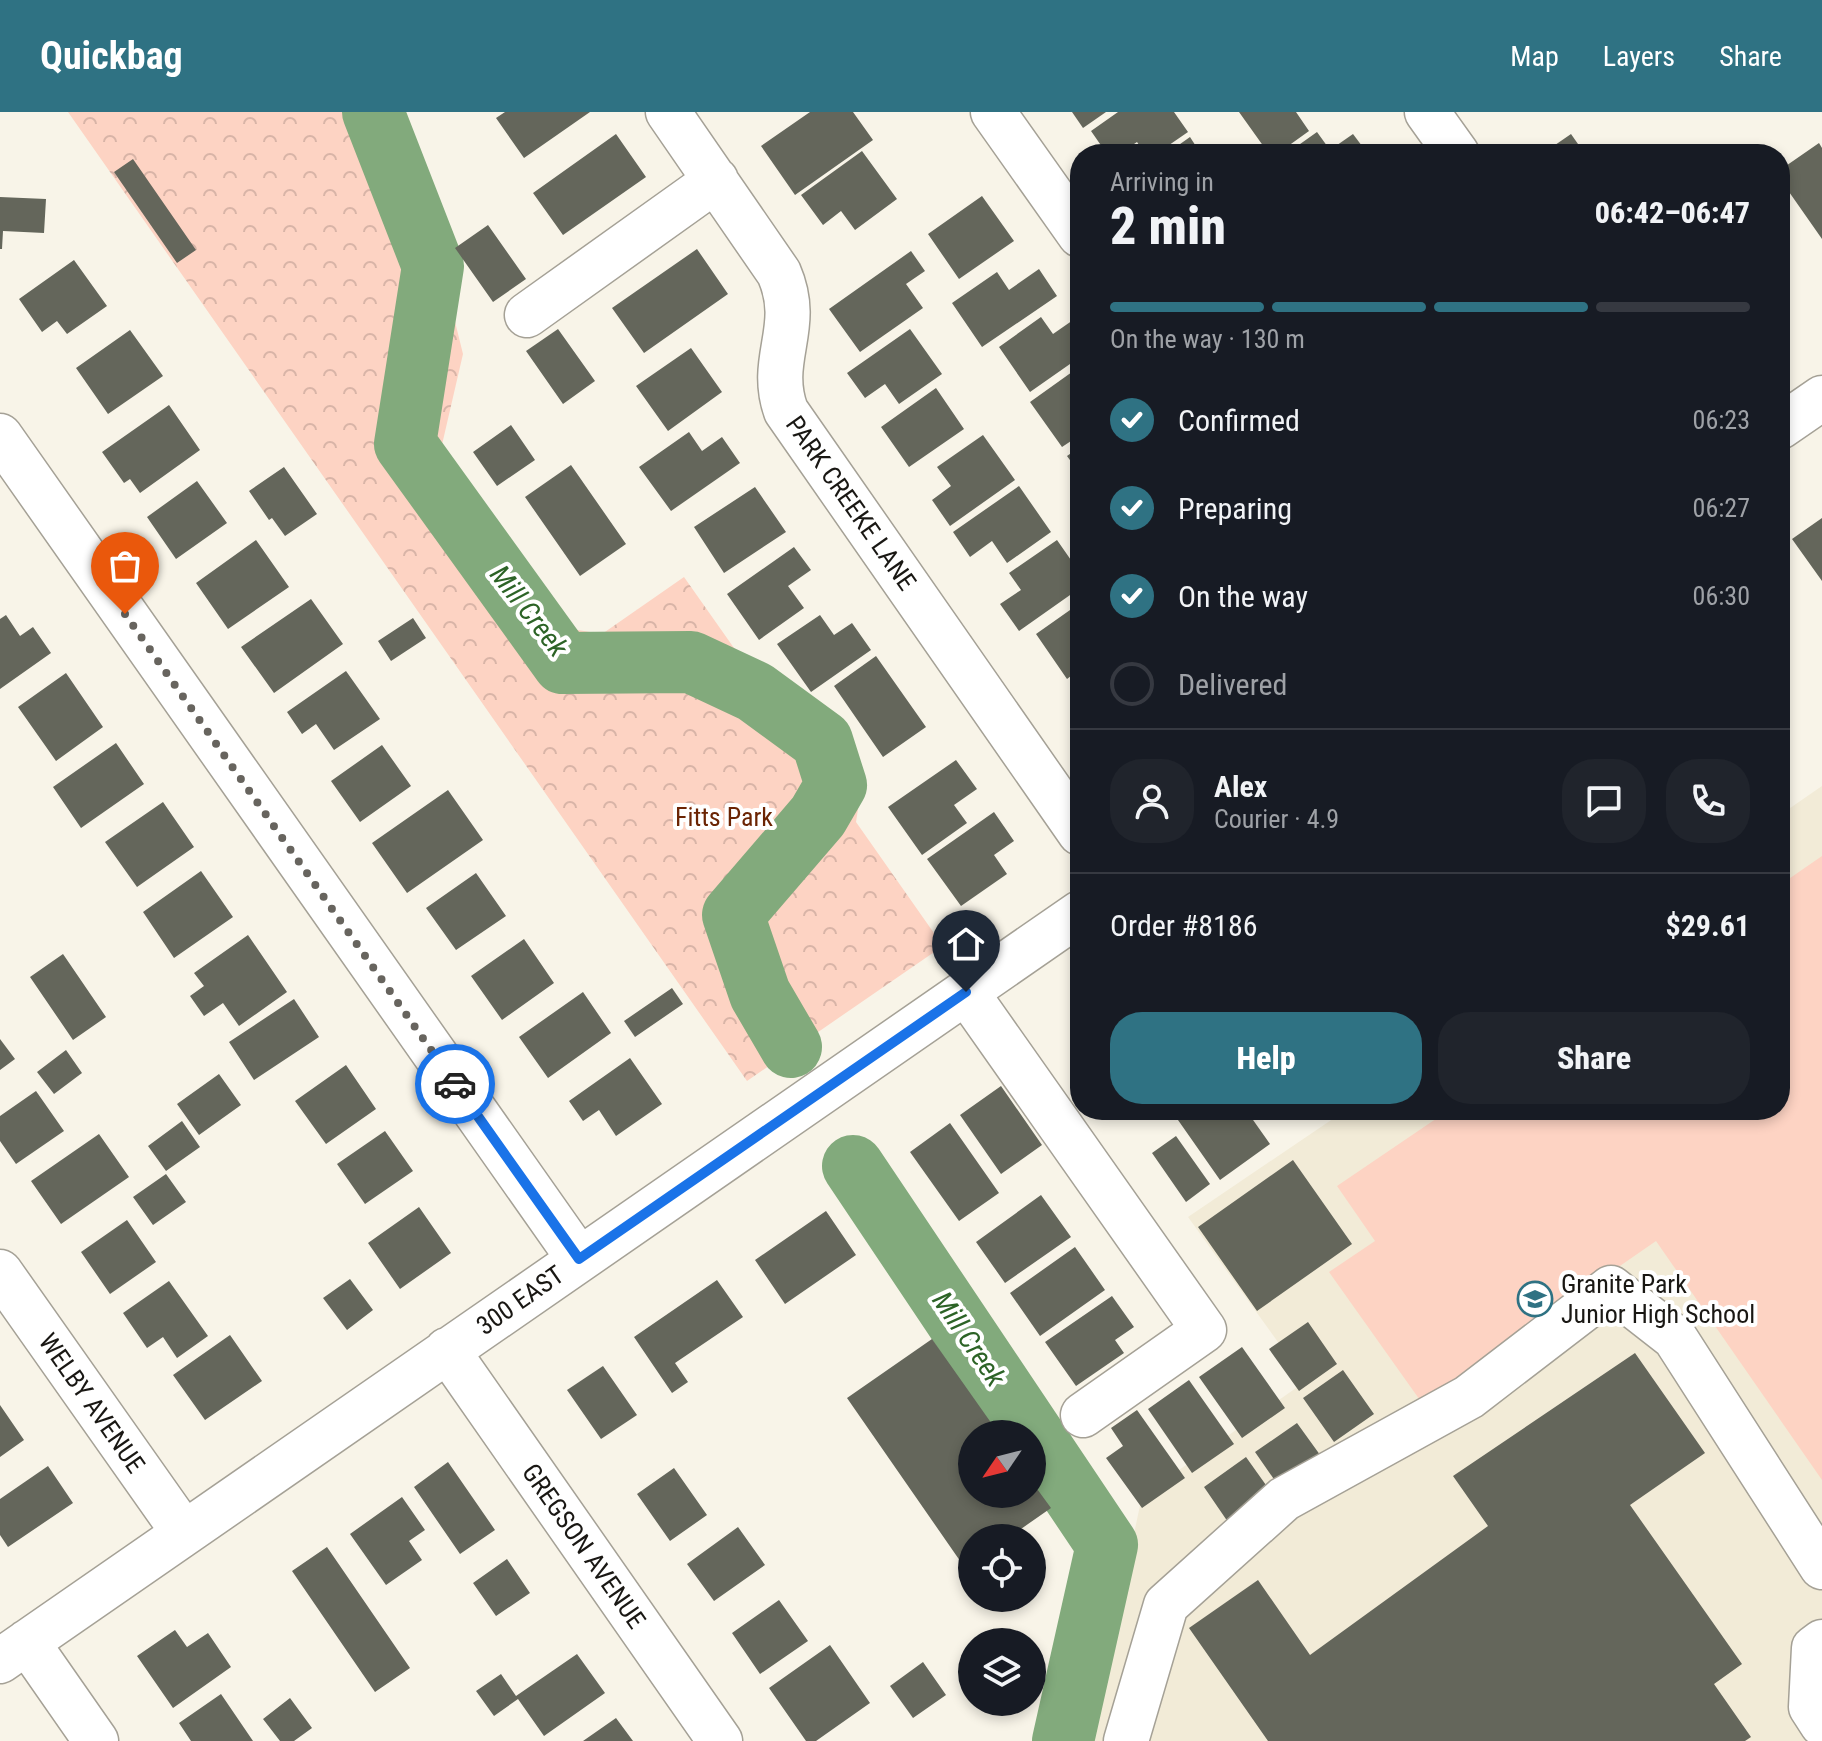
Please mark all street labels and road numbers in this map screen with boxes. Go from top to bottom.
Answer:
street label: PARK CREEKE LANE [780,410,922,596]
street label: 300 EAST [471,1259,569,1341]
street label: WELBY AVENUE [33,1328,151,1478]
street label: GREGSON AVENUE [516,1458,652,1634]

